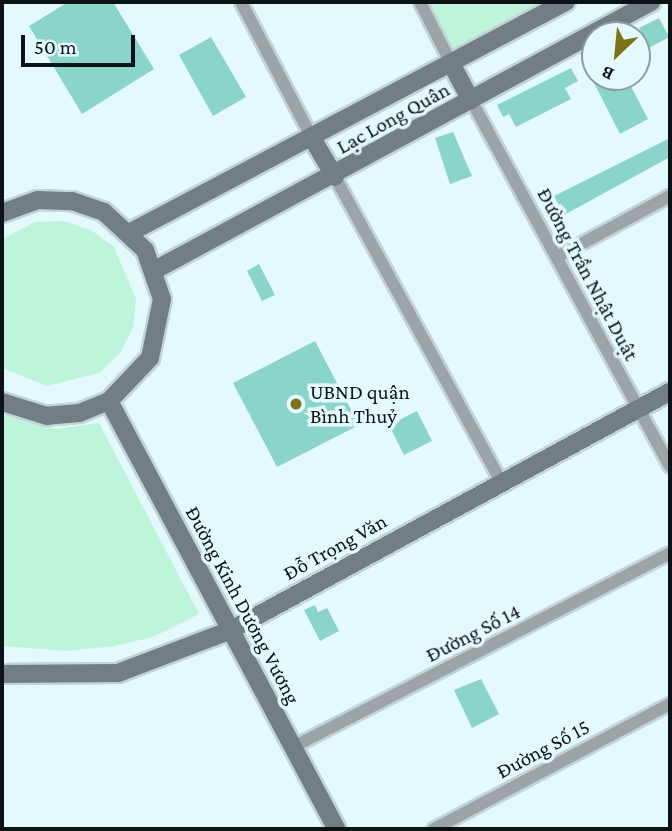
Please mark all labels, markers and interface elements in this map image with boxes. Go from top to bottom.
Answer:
scale bar [24,21,138,65]
north arrow [581,21,651,91]
text: 50 m [34,35,77,59]
text: B [598,62,617,85]
street label: Lạc Long Quân [332,77,454,159]
street label: Đường Trần Nhật Duật [532,183,644,365]
place label: UBND quận Bình Thuỷ [310,379,410,429]
marker: UBND quận Bình Thuỷ [288,396,304,412]
street label: Đường Kinh Dương Vương [180,502,306,708]
street label: Đỗ Trọng Văn [279,508,391,586]
street label: Đường Số 14 [421,598,525,668]
street label: Đường Số 15 [492,714,594,784]

